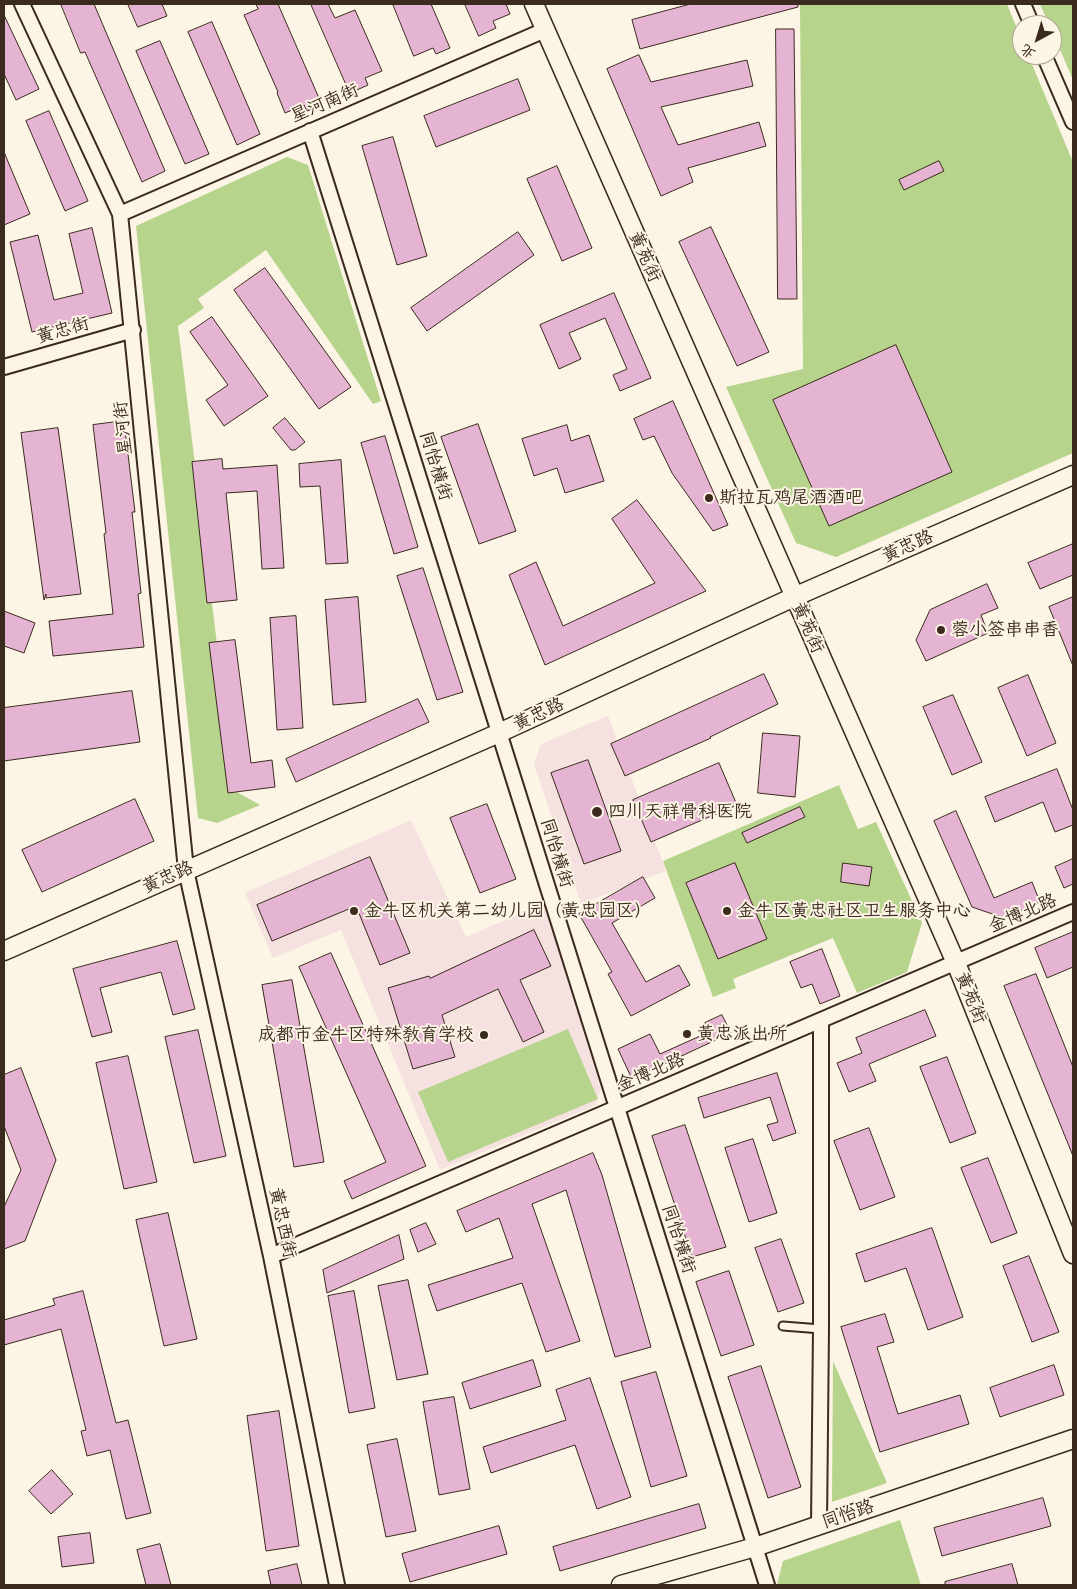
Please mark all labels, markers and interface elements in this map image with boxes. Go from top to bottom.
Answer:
north arrow [1012,15,1062,65]
text: 北 [1017,40,1039,62]
street label: 星河南街 [288,80,362,128]
street label: 黄苑街 [623,228,665,286]
street label: 黄忠街 [34,313,92,349]
street label: 星河街 [110,400,138,456]
street label: 同怡横街 [414,428,456,504]
place label: 斯拉瓦鸡尾酒酒吧 [719,487,863,509]
marker: 斯拉瓦鸡尾酒酒吧 [703,492,715,504]
street label: 黄忠路 [879,526,937,568]
street label: 黄苑街 [786,599,828,657]
place label: 蓉小签串串香 [951,619,1059,641]
marker: 蓉小签串串香 [935,624,947,636]
street label: 黄忠路 [510,694,568,736]
place label: 四川天祥骨科医院 [608,801,752,823]
marker: 四川天祥骨科医院 [590,805,604,819]
street label: 同怡横街 [535,815,577,891]
street label: 黄忠路 [139,857,197,899]
street label: 金博北路 [986,890,1060,938]
place label: 金牛区机关第二幼儿园（黄忠园区） [364,900,652,922]
place label: 金牛区黄忠社区卫生服务中心 [737,900,971,922]
marker: 金牛区机关第二幼儿园（黄忠园区） [348,905,360,917]
marker: 金牛区黄忠社区卫生服务中心 [721,905,733,917]
street label: 黄苑街 [950,969,990,1027]
place label: 黄忠派出所 [697,1023,787,1045]
place label: 成都市金牛区特殊教育学校 [258,1024,474,1046]
marker: 黄忠派出所 [681,1028,693,1040]
marker: 成都市金牛区特殊教育学校 [478,1029,490,1041]
street label: 金博北路 [614,1049,688,1097]
street label: 黄忠西街 [264,1186,300,1260]
street label: 同怡横街 [657,1201,699,1277]
street label: 同怡路 [819,1496,877,1534]

